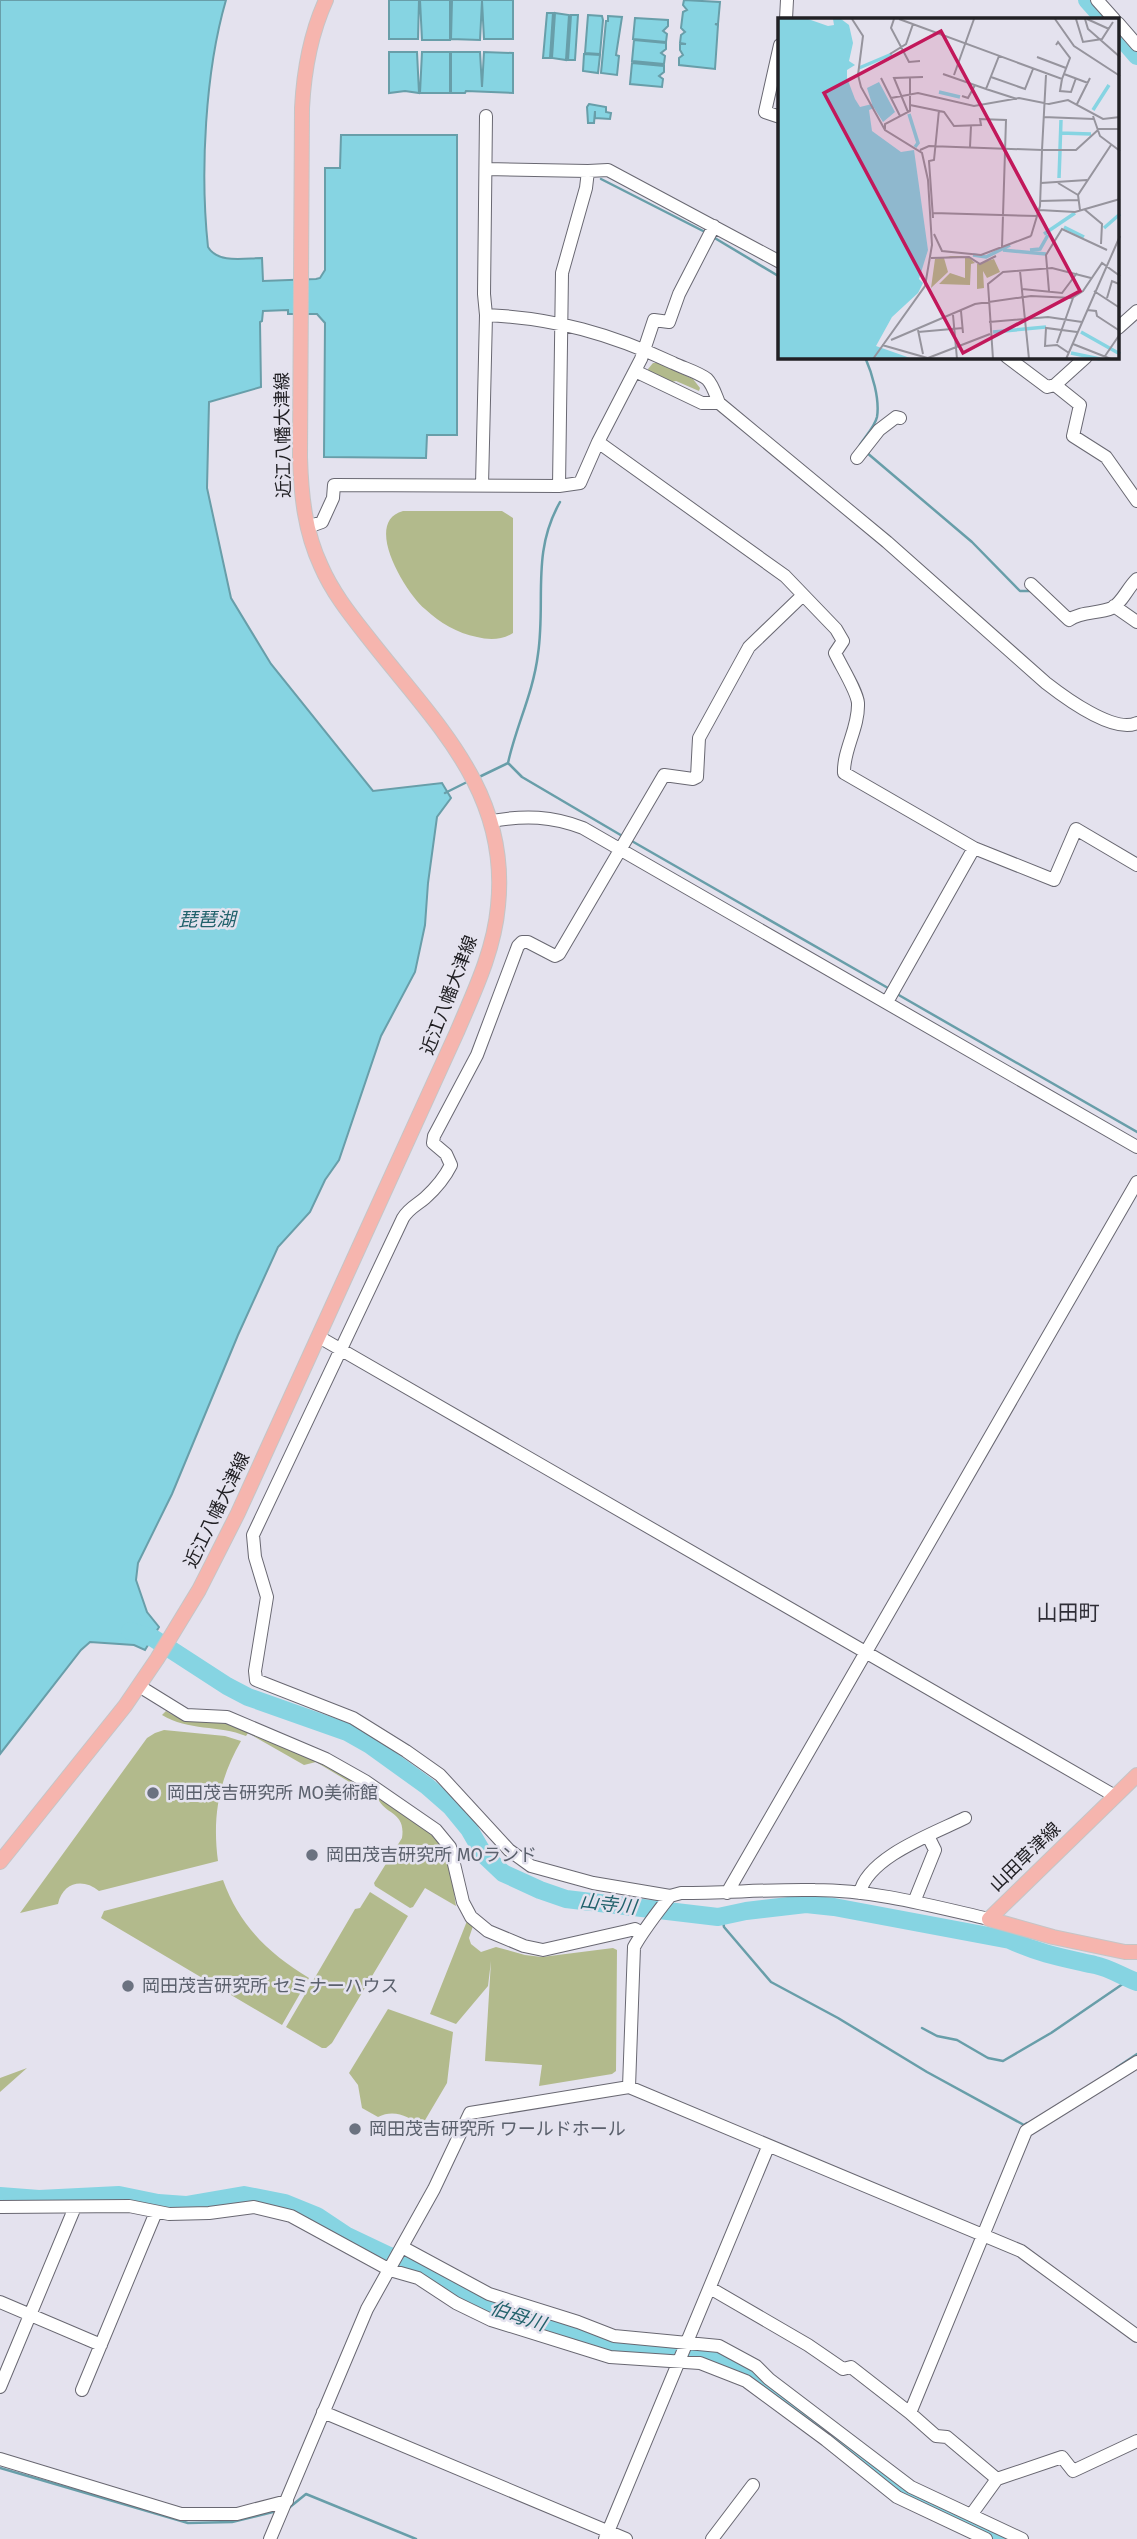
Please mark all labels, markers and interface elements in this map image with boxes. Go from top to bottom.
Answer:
inset map [778,18,1120,359]
street label: 近江八幡大津線 [271,372,295,498]
water label: 琵琶湖 [178,908,238,931]
street label: 近江八幡大津線 [416,932,482,1058]
street label: 近江八幡大津線 [179,1449,255,1571]
district label: 山田町 [1037,1600,1100,1626]
place label: 岡田茂吉研究所 MO美術館 [167,1782,378,1804]
marker: 岡田茂吉研究所 MO美術館 [145,1785,161,1801]
street label: 山田草津線 [985,1818,1065,1896]
place label: 岡田茂吉研究所 MOランド [326,1844,537,1866]
marker: 岡田茂吉研究所 MOランド [304,1847,320,1863]
water label: 山寺川 [578,1889,640,1919]
place label: 岡田茂吉研究所 セミナーハウス [142,1975,398,1997]
marker: 岡田茂吉研究所 セミナーハウス [120,1978,136,1994]
place label: 岡田茂吉研究所 ワールドホール [369,2118,626,2140]
marker: 岡田茂吉研究所 ワールドホール [347,2121,363,2137]
water label: 伯母川 [487,2296,551,2336]

